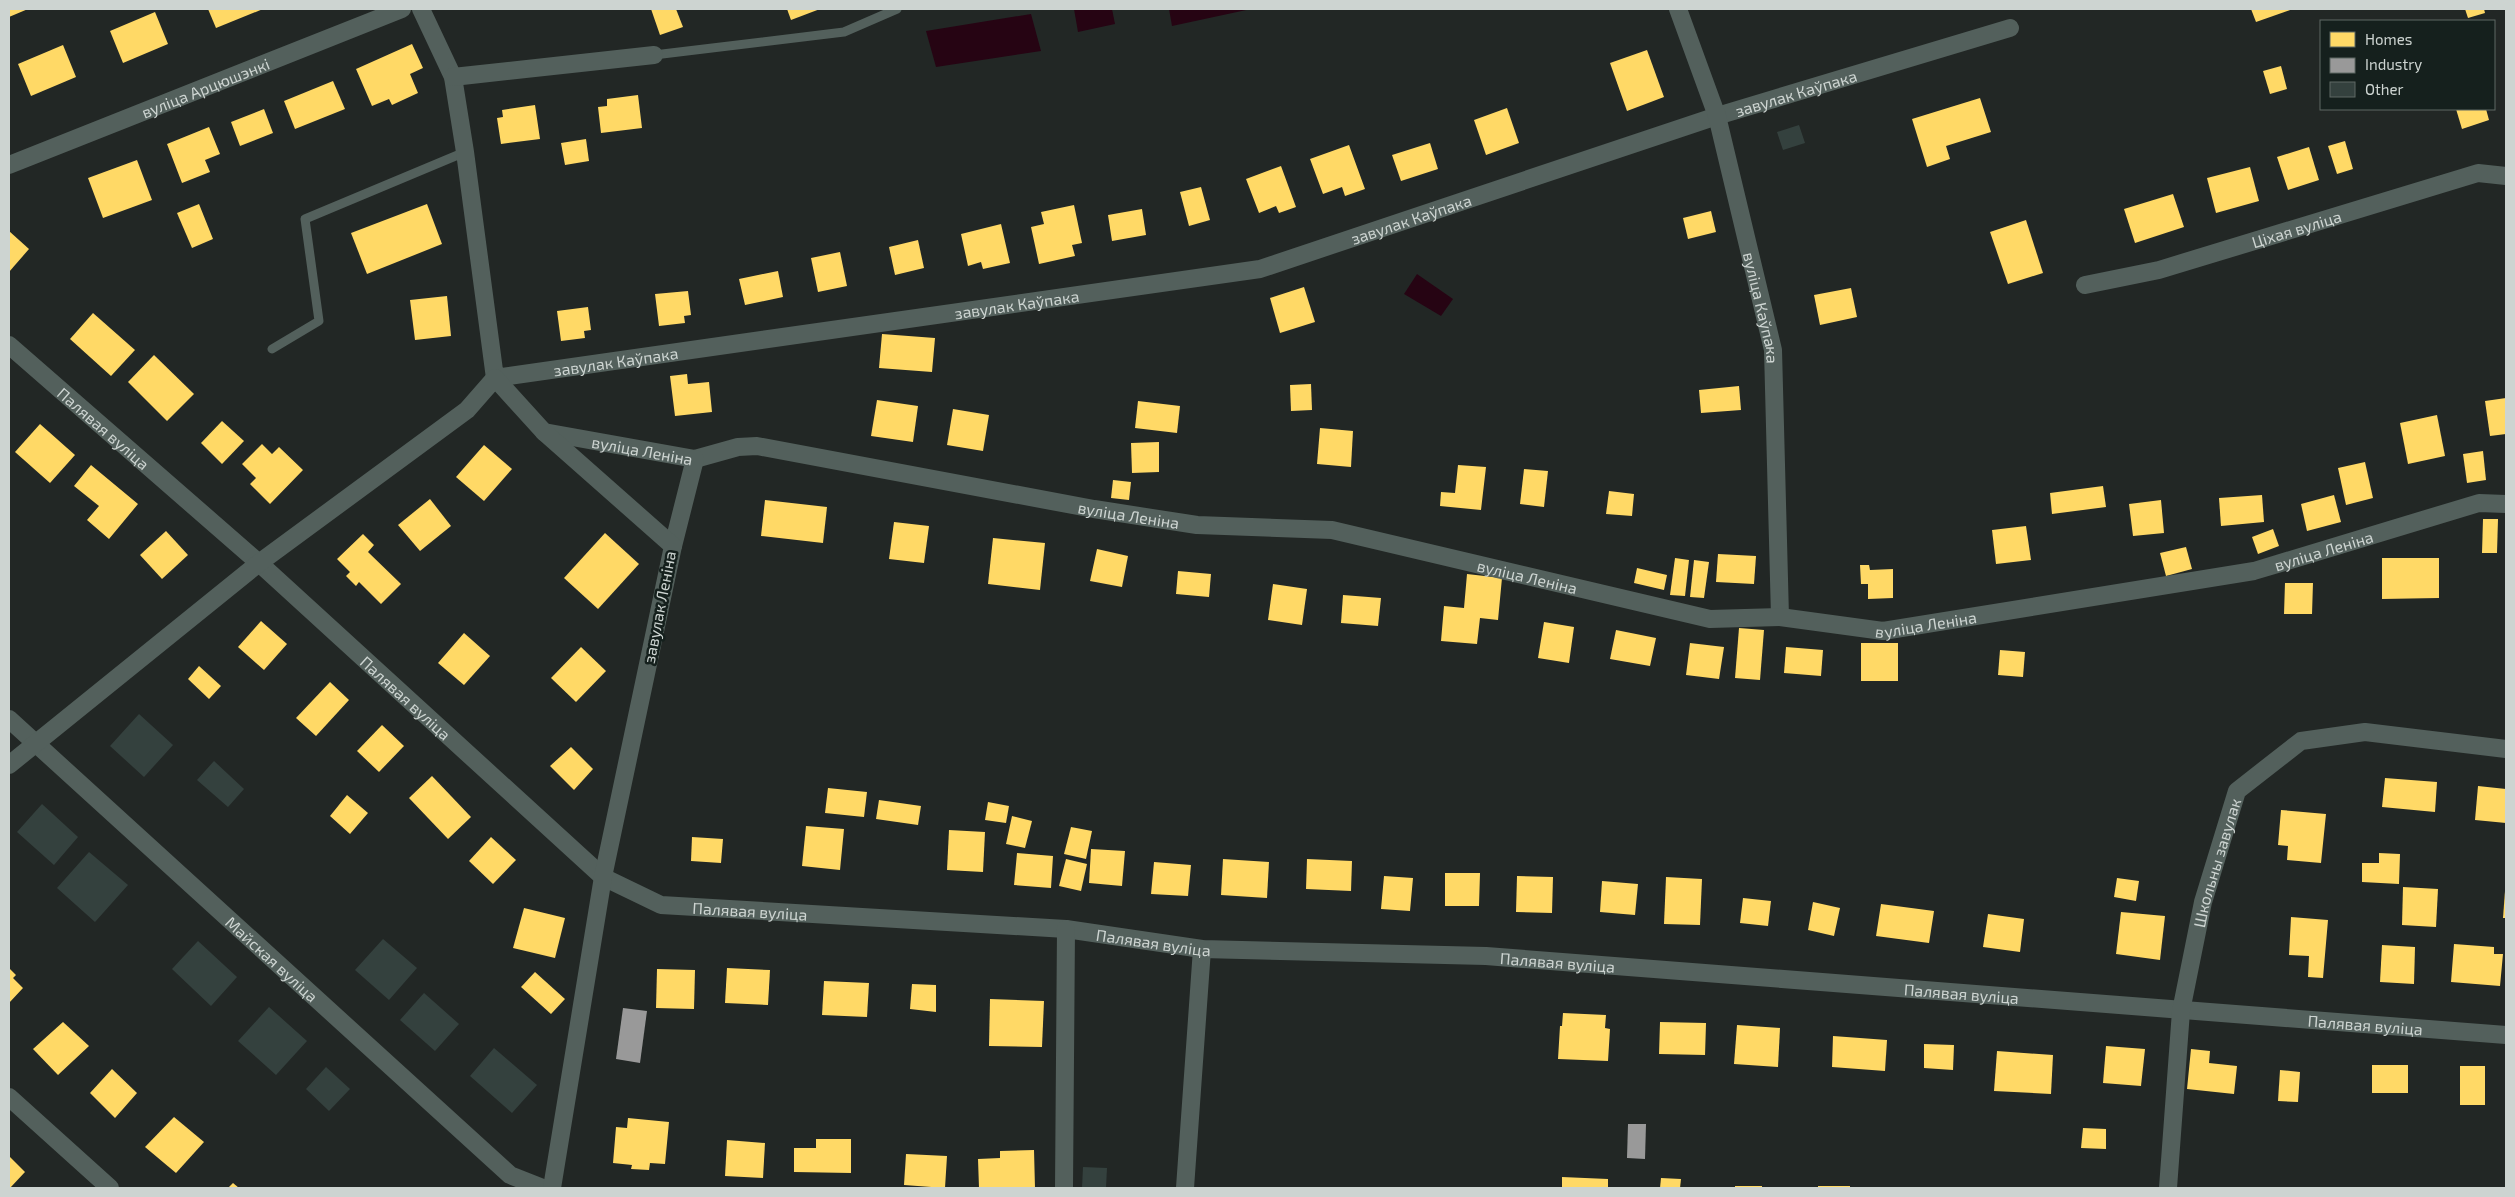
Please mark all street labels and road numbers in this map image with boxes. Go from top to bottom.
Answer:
street label: вуліца Арцюшэнкі [138,53,272,121]
street label: завулак Каўпака [1733,65,1859,120]
street label: завулак Каўпака [1348,189,1474,247]
street label: Ціхая вуліца [2249,206,2343,251]
street label: вуліца Каўпака [1740,250,1783,364]
street label: завулак Каўпака [953,285,1080,322]
street label: завулак Каўпака [552,343,679,379]
street label: Палявая вуліца [54,383,154,473]
street label: вуліца Леніна [590,431,694,468]
street label: вуліца Леніна [1076,497,1181,532]
street label: вуліца Леніна [2272,526,2375,574]
street label: завулак Леніна [639,549,680,665]
street label: вуліца Леніна [1475,555,1579,597]
street label: вуліца Леніна [1874,607,1978,641]
street label: Палявая вуліца [357,651,455,743]
street label: Школьны завулак [2189,795,2244,929]
street label: Палявая вуліца [692,897,808,923]
street label: Майская вуліца [222,912,322,1005]
street label: Палявая вуліца [1095,924,1211,959]
street label: Палявая вуліца [1499,948,1616,975]
street label: Палявая вуліца [1903,979,2020,1007]
street label: Палявая вуліца [2307,1010,2424,1038]

